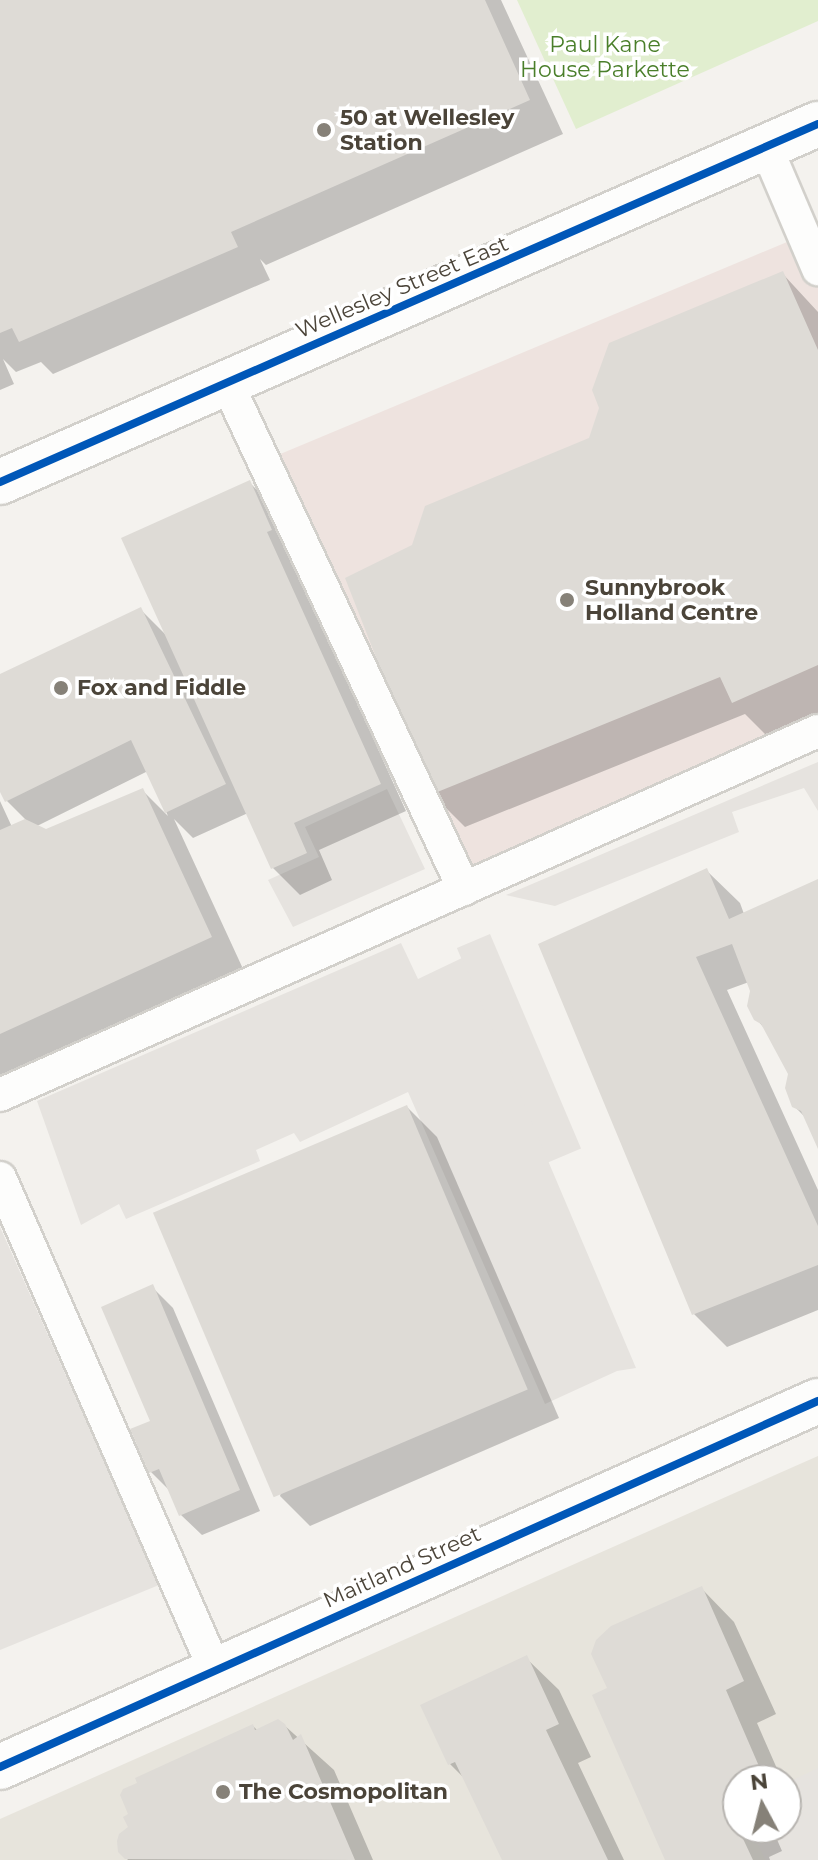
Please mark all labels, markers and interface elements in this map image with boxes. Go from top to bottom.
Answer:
park label: Paul Kane House Parkette [520,31,690,82]
place label: 50 at Wellesley Station [340,104,514,156]
marker: 50 at Wellesley Station [315,121,333,139]
street label: Wellesley Street East [292,230,512,344]
place label: Sunnybrook Holland Centre [585,574,758,626]
marker: Sunnybrook Holland Centre [556,589,578,611]
place label: Fox and Fiddle [77,675,246,701]
marker: Fox and Fiddle [52,679,70,697]
street label: Maitland Street [319,1520,485,1614]
north arrow [722,1764,802,1844]
text: N [749,1767,770,1796]
place label: The Cosmopolitan [239,1779,448,1805]
marker: The Cosmopolitan [214,1783,232,1801]

